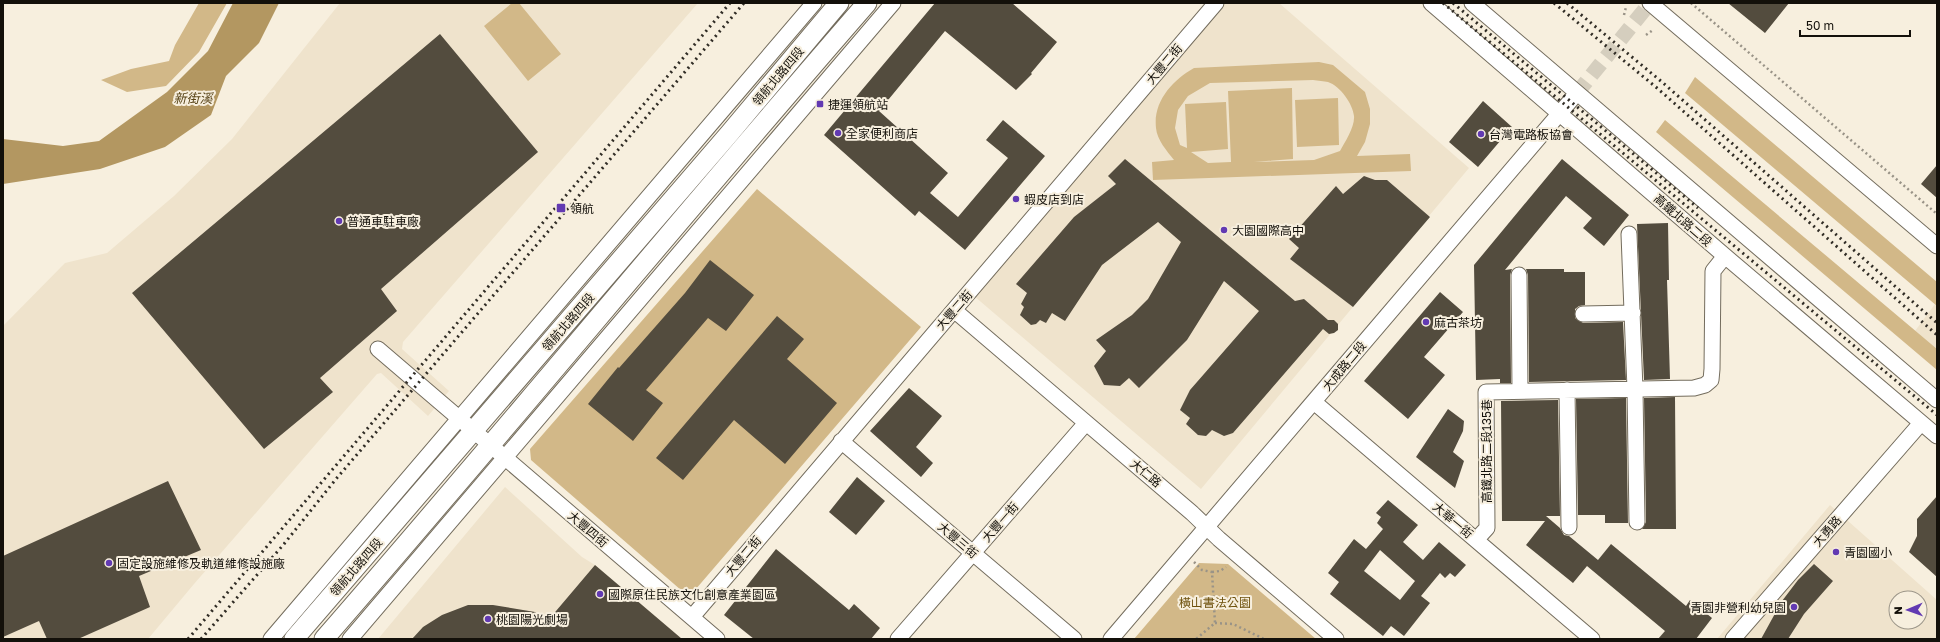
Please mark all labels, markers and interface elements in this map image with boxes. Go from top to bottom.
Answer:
scale bar [1800,12,1910,38]
text: 50 m [1806,18,1834,33]
street label: 大豐二街 [1143,41,1185,87]
street label: 領航北路四段 [749,44,807,108]
water label: 新街溪 [173,90,214,106]
place label: 捷運領航站 [828,97,888,112]
marker: 捷運領航站 [815,99,825,109]
place label: 全家便利商店 [846,126,918,141]
place label: 台灣電路板協會 [1489,127,1573,142]
marker: 全家便利商店 [833,128,843,138]
marker: 台灣電路板協會 [1476,129,1486,139]
street label: 高鐵北路二段 [1651,191,1715,249]
place label: 蝦皮店到店 [1024,192,1084,207]
marker: 蝦皮店到店 [1011,194,1021,204]
place label: 領航 [570,201,594,216]
marker: 領航 [555,202,567,214]
place label: 普通車駐車廠 [347,214,419,229]
marker: 普通車駐車廠 [334,216,344,226]
place label: 大園國際高中 [1232,223,1304,238]
marker: 大園國際高中 [1219,225,1229,235]
street label: 大豐二街 [933,287,975,333]
street label: 領航北路四段 [539,290,597,354]
place label: 麻古茶坊 [1434,315,1482,330]
marker: 麻古茶坊 [1421,317,1431,327]
street label: 大成路二段 [1319,338,1369,394]
street label: 高鐵北路二段135巷 [1479,399,1494,503]
street label: 大仁路 [1127,456,1165,490]
street label: 大豐一街 [979,499,1021,545]
street label: 大華一街 [1430,499,1476,541]
street label: 大豐四街 [565,508,611,550]
street label: 大勇路 [1810,512,1844,550]
street label: 大豐三街 [935,519,981,561]
street label: 大豐二街 [722,533,764,579]
street label: 領航北路四段 [327,535,385,599]
place label: 青園國小 [1844,545,1892,560]
marker: 青園國小 [1831,547,1841,557]
place label: 固定設施維修及軌道維修設施廠 [117,556,285,571]
marker: 固定設施維修及軌道維修設施廠 [104,558,114,568]
place label: 國際原住民族文化創意產業園區 [608,587,776,602]
marker: 國際原住民族文化創意產業園區 [595,589,605,599]
north arrow [1888,590,1928,630]
park label: 橫山書法公園 [1179,595,1251,610]
place label: 青園非營利幼兒園 [1690,600,1786,615]
marker: 青園非營利幼兒園 [1789,602,1799,612]
text: N [1891,606,1904,615]
place label: 桃園陽光劇場 [496,612,568,627]
marker: 桃園陽光劇場 [483,614,493,624]

